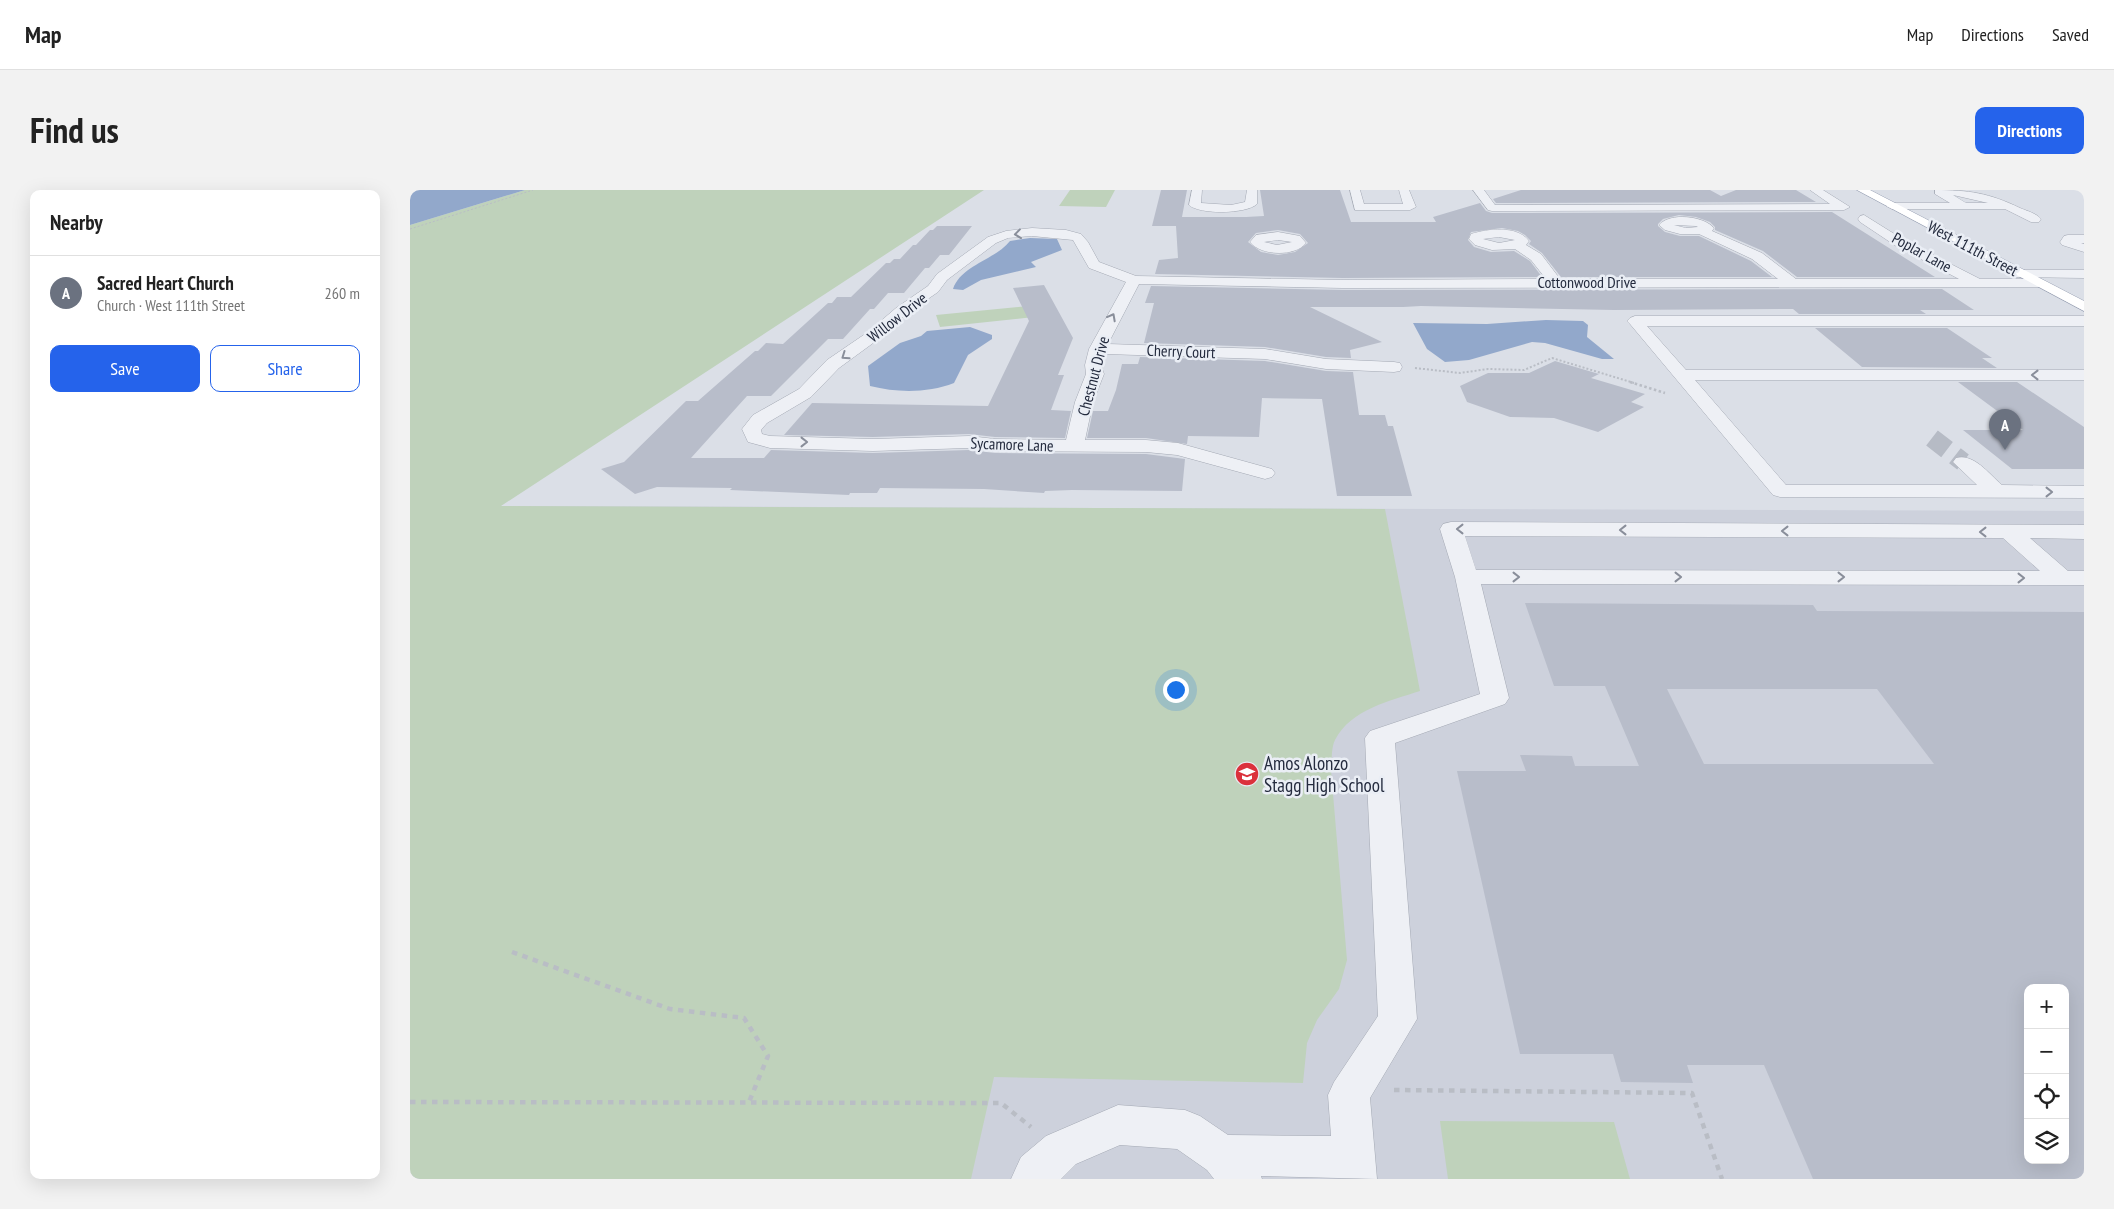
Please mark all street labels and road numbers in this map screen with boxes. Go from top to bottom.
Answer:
street label: West 111th Street [1924,216,2022,280]
street label: Poplar Lane [1889,228,1955,276]
street label: Cottonwood Drive [1538,272,1636,292]
street label: Willow Drive [863,288,931,346]
street label: Chestnut Drive [1073,334,1113,418]
street label: Cherry Court [1146,340,1216,362]
street label: Sycamore Lane [970,433,1054,455]

